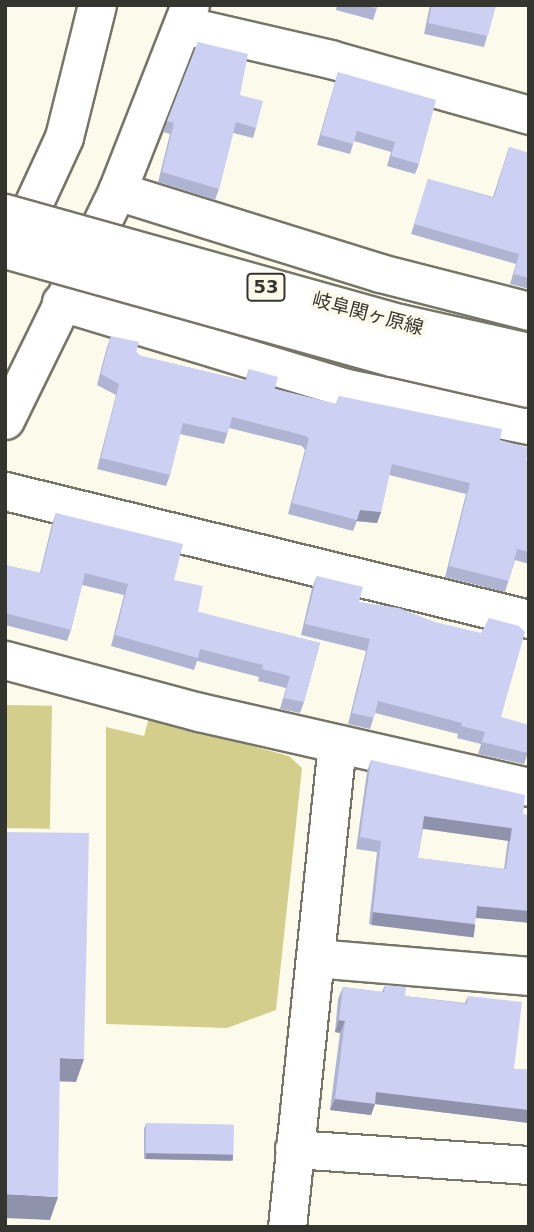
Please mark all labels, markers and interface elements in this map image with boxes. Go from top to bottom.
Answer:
road number: 53 [245,272,287,302]
street label: 岐阜関ヶ原線 [310,288,426,340]

